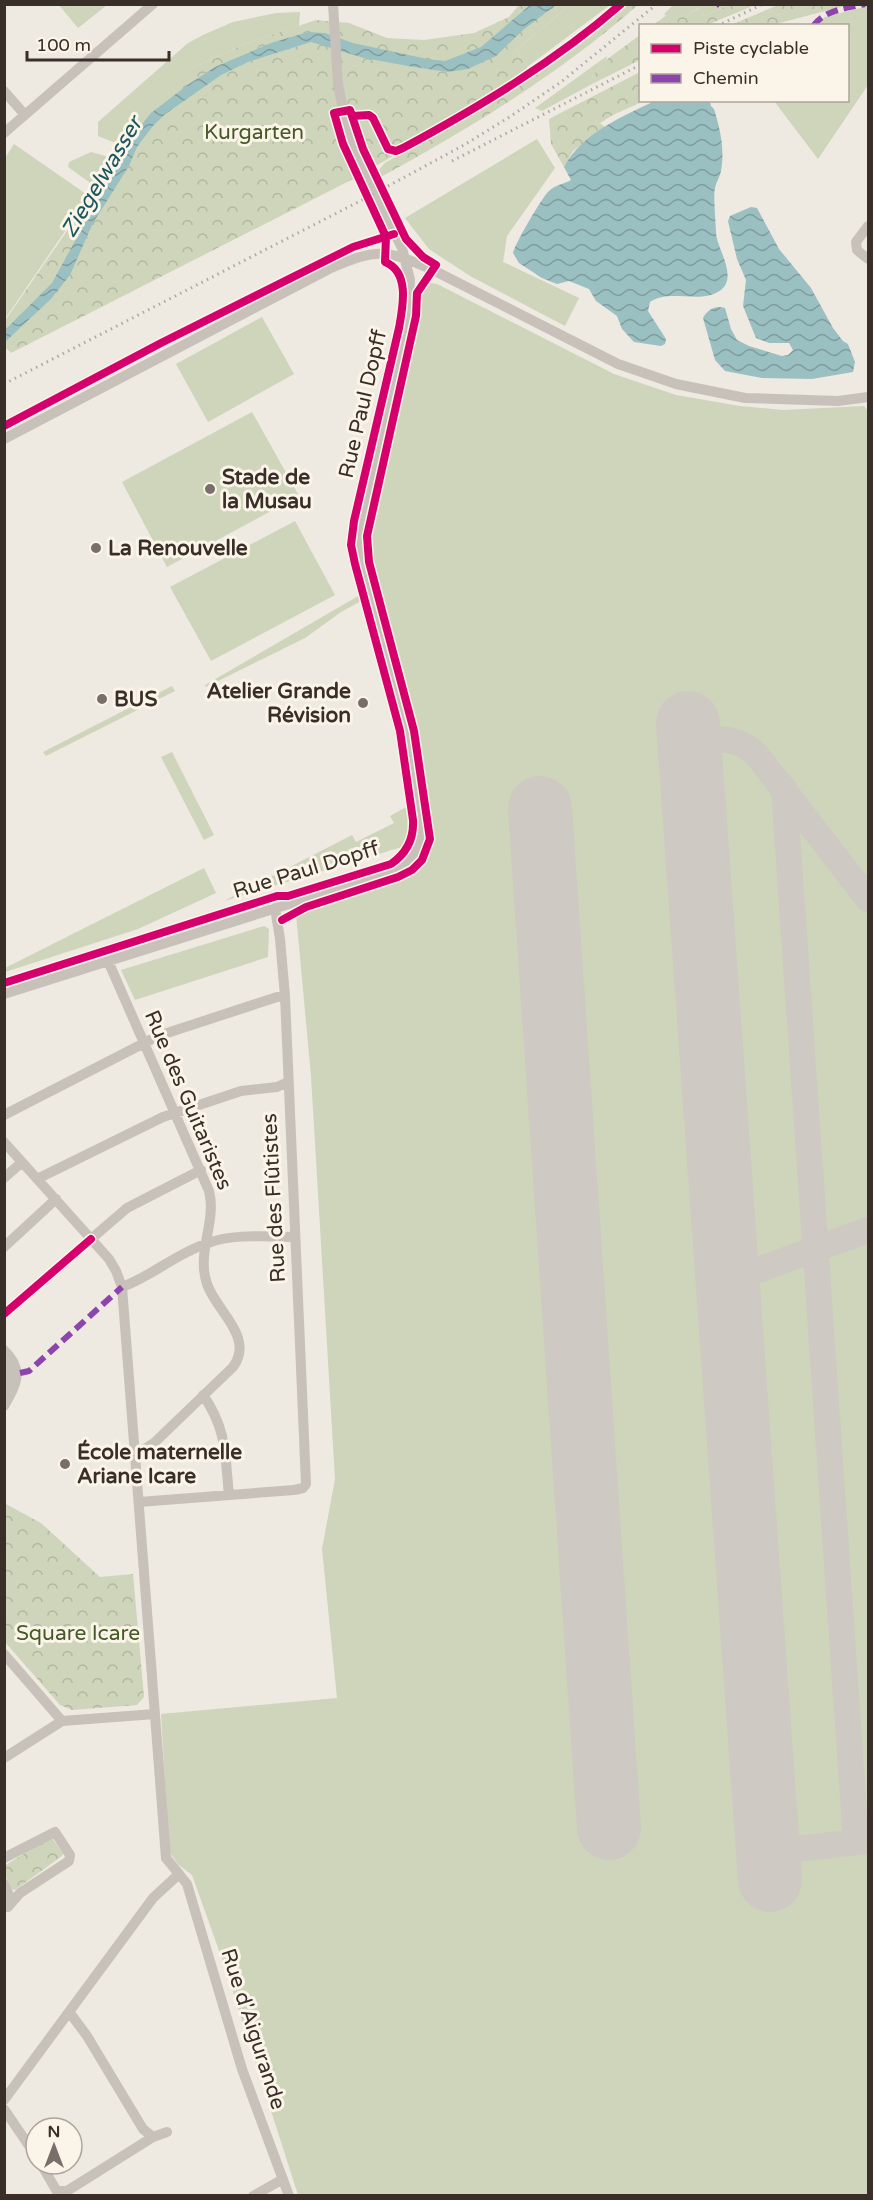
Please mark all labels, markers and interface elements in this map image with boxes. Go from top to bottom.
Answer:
scale bar [27,24,170,62]
legend [639,24,849,102]
text: 100 m [36,34,91,56]
text: Piste cyclable [693,37,809,59]
text: Chemin [693,67,759,89]
water label: Ziegelwasser [56,110,149,242]
park label: Kurgarten [204,120,304,145]
street label: Rue Paul Dopff [334,327,392,481]
place label: Stade de la Musau [222,465,312,514]
marker: Stade de la Musau [203,482,217,496]
place label: La Renouvelle [108,536,248,561]
marker: La Renouvelle [89,541,103,555]
place label: Atelier Grande Révision [207,679,351,728]
place label: BUS [114,687,157,712]
marker: BUS [95,692,109,706]
marker: Atelier Grande Révision [356,696,370,710]
street label: Rue Paul Dopff [230,836,383,904]
street label: Rue des Guitaristes [139,1006,237,1194]
street label: Rue des Flûtistes [257,1113,291,1283]
place label: École maternelle Ariane Icare [77,1439,242,1489]
marker: École maternelle Ariane Icare [58,1457,72,1471]
park label: Square Icare [16,1621,140,1646]
street label: Rue d'Aigurande [215,1945,291,2113]
north arrow [24,2116,84,2176]
text: N [48,2122,60,2142]

